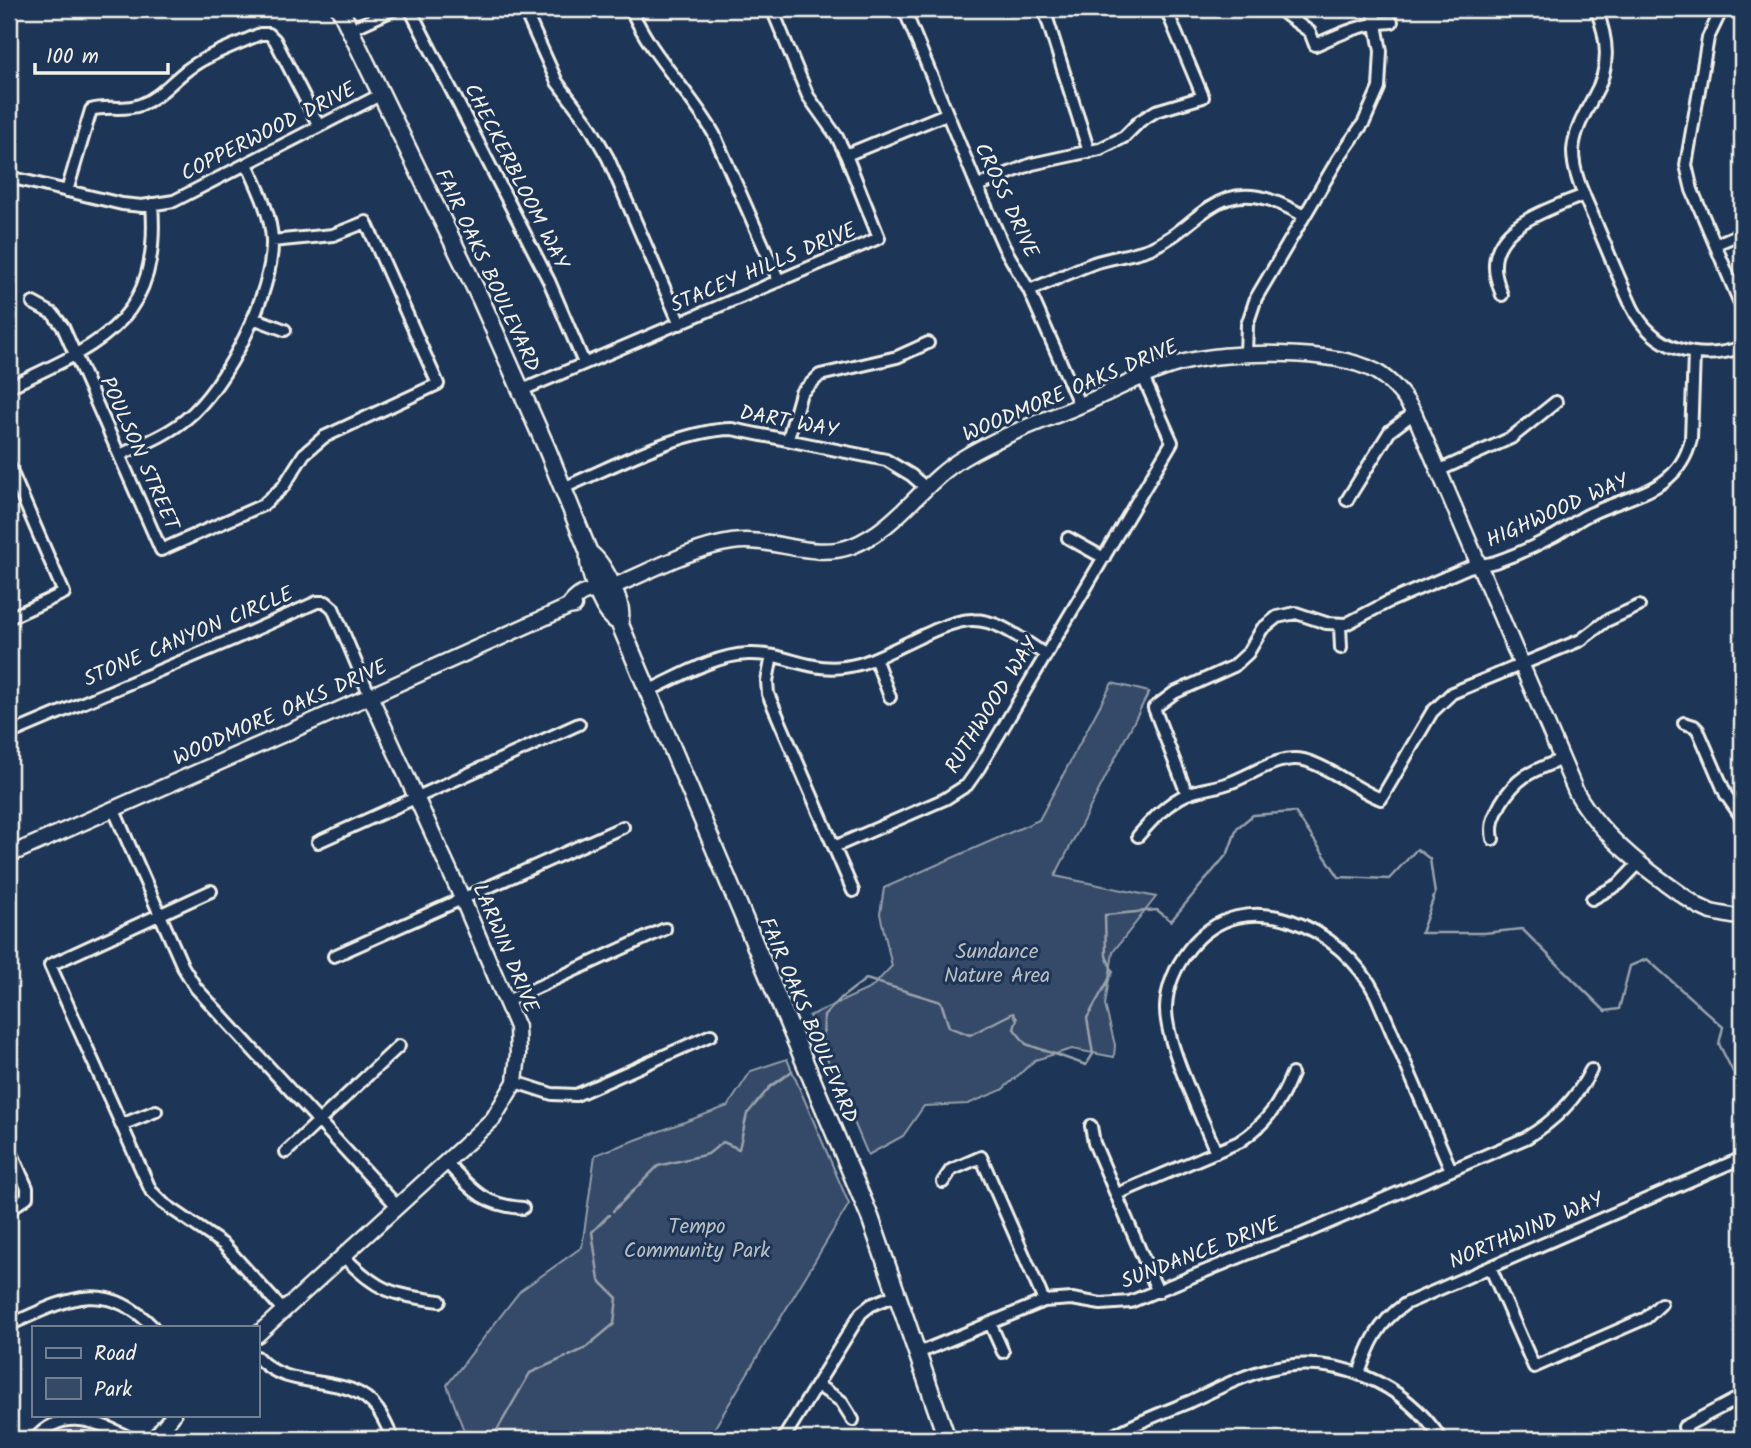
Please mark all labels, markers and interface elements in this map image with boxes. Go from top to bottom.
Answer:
scale bar [35,32,168,76]
text: 100 m [46,41,99,74]
street label: COPPERWOOD DRIVE [175,74,363,191]
street label: CHECKERBLOOM WAY [454,78,577,276]
street label: CROSS DRIVE [964,137,1047,265]
street label: FAIR OAKS BOULEVARD [425,164,548,378]
street label: STACEY HILLS DRIVE [665,214,862,323]
street label: WOODMORE OAKS DRIVE [958,331,1184,452]
street label: POULSON STREET [90,371,188,537]
street label: DART WAY [737,397,842,448]
street label: HIGHWOOD WAY [1481,465,1635,558]
street label: STONE CANYON CIRCLE [79,578,299,697]
street label: RUTHWOOD WAY [937,630,1048,780]
street label: WOODMORE OAKS DRIVE [168,651,394,776]
street label: LARWIN DRIVE [463,879,547,1019]
street label: FAIR OAKS BOULEVARD [749,912,866,1129]
park label: Sundance Nature Area [944,936,1050,993]
street label: NORTHWIND WAY [1444,1184,1610,1279]
street label: SUNDANCE DRIVE [1116,1208,1285,1299]
park label: Tempo Community Park [624,1211,770,1268]
legend [32,1326,259,1416]
text: Road [94,1338,137,1371]
text: Park [94,1374,132,1407]

